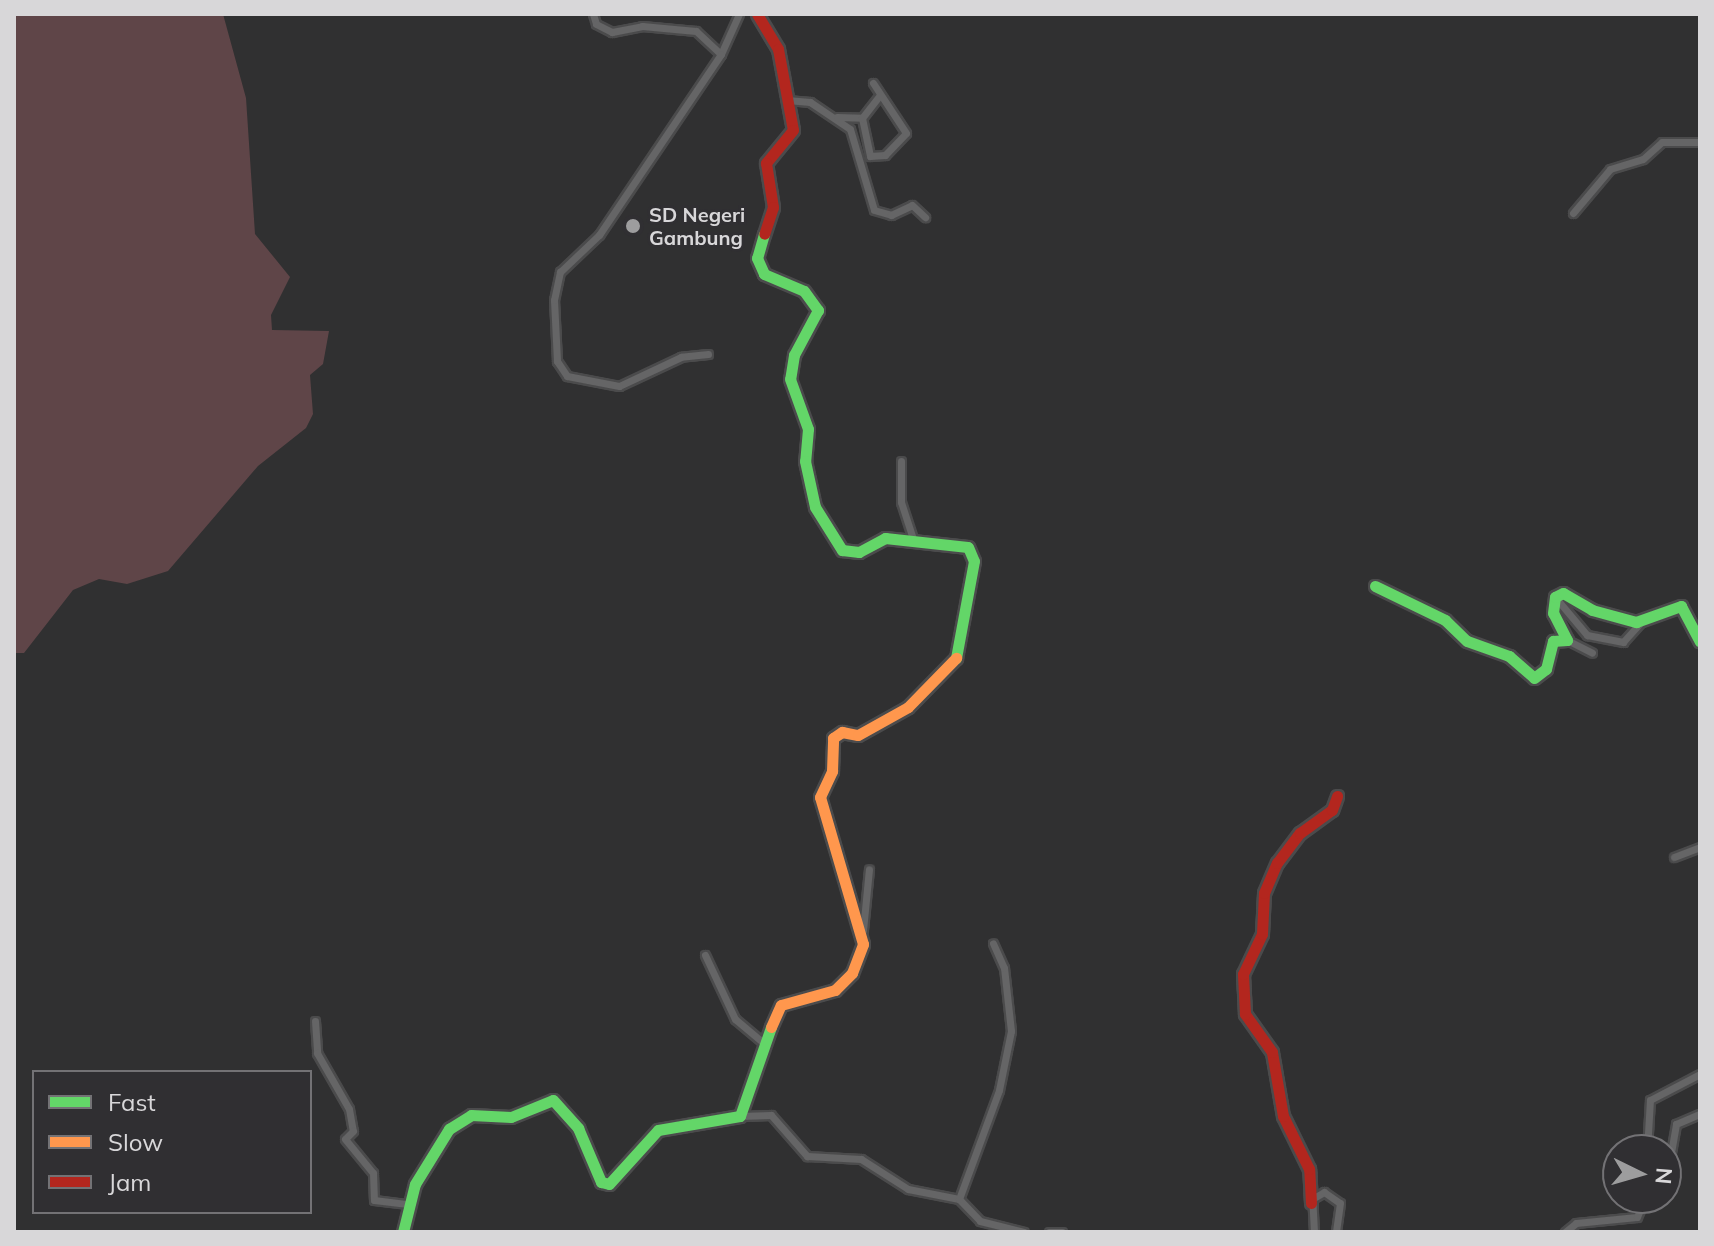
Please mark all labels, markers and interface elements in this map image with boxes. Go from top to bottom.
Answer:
place label: SD Negeri Gambung [649,202,745,249]
marker: SD Negeri Gambung [624,217,642,235]
legend [32,1070,312,1214]
text: Fast [108,1087,156,1117]
text: Slow [108,1127,163,1157]
north arrow [1602,1134,1682,1214]
text: N [1649,1166,1679,1185]
text: Jam [108,1167,151,1197]

